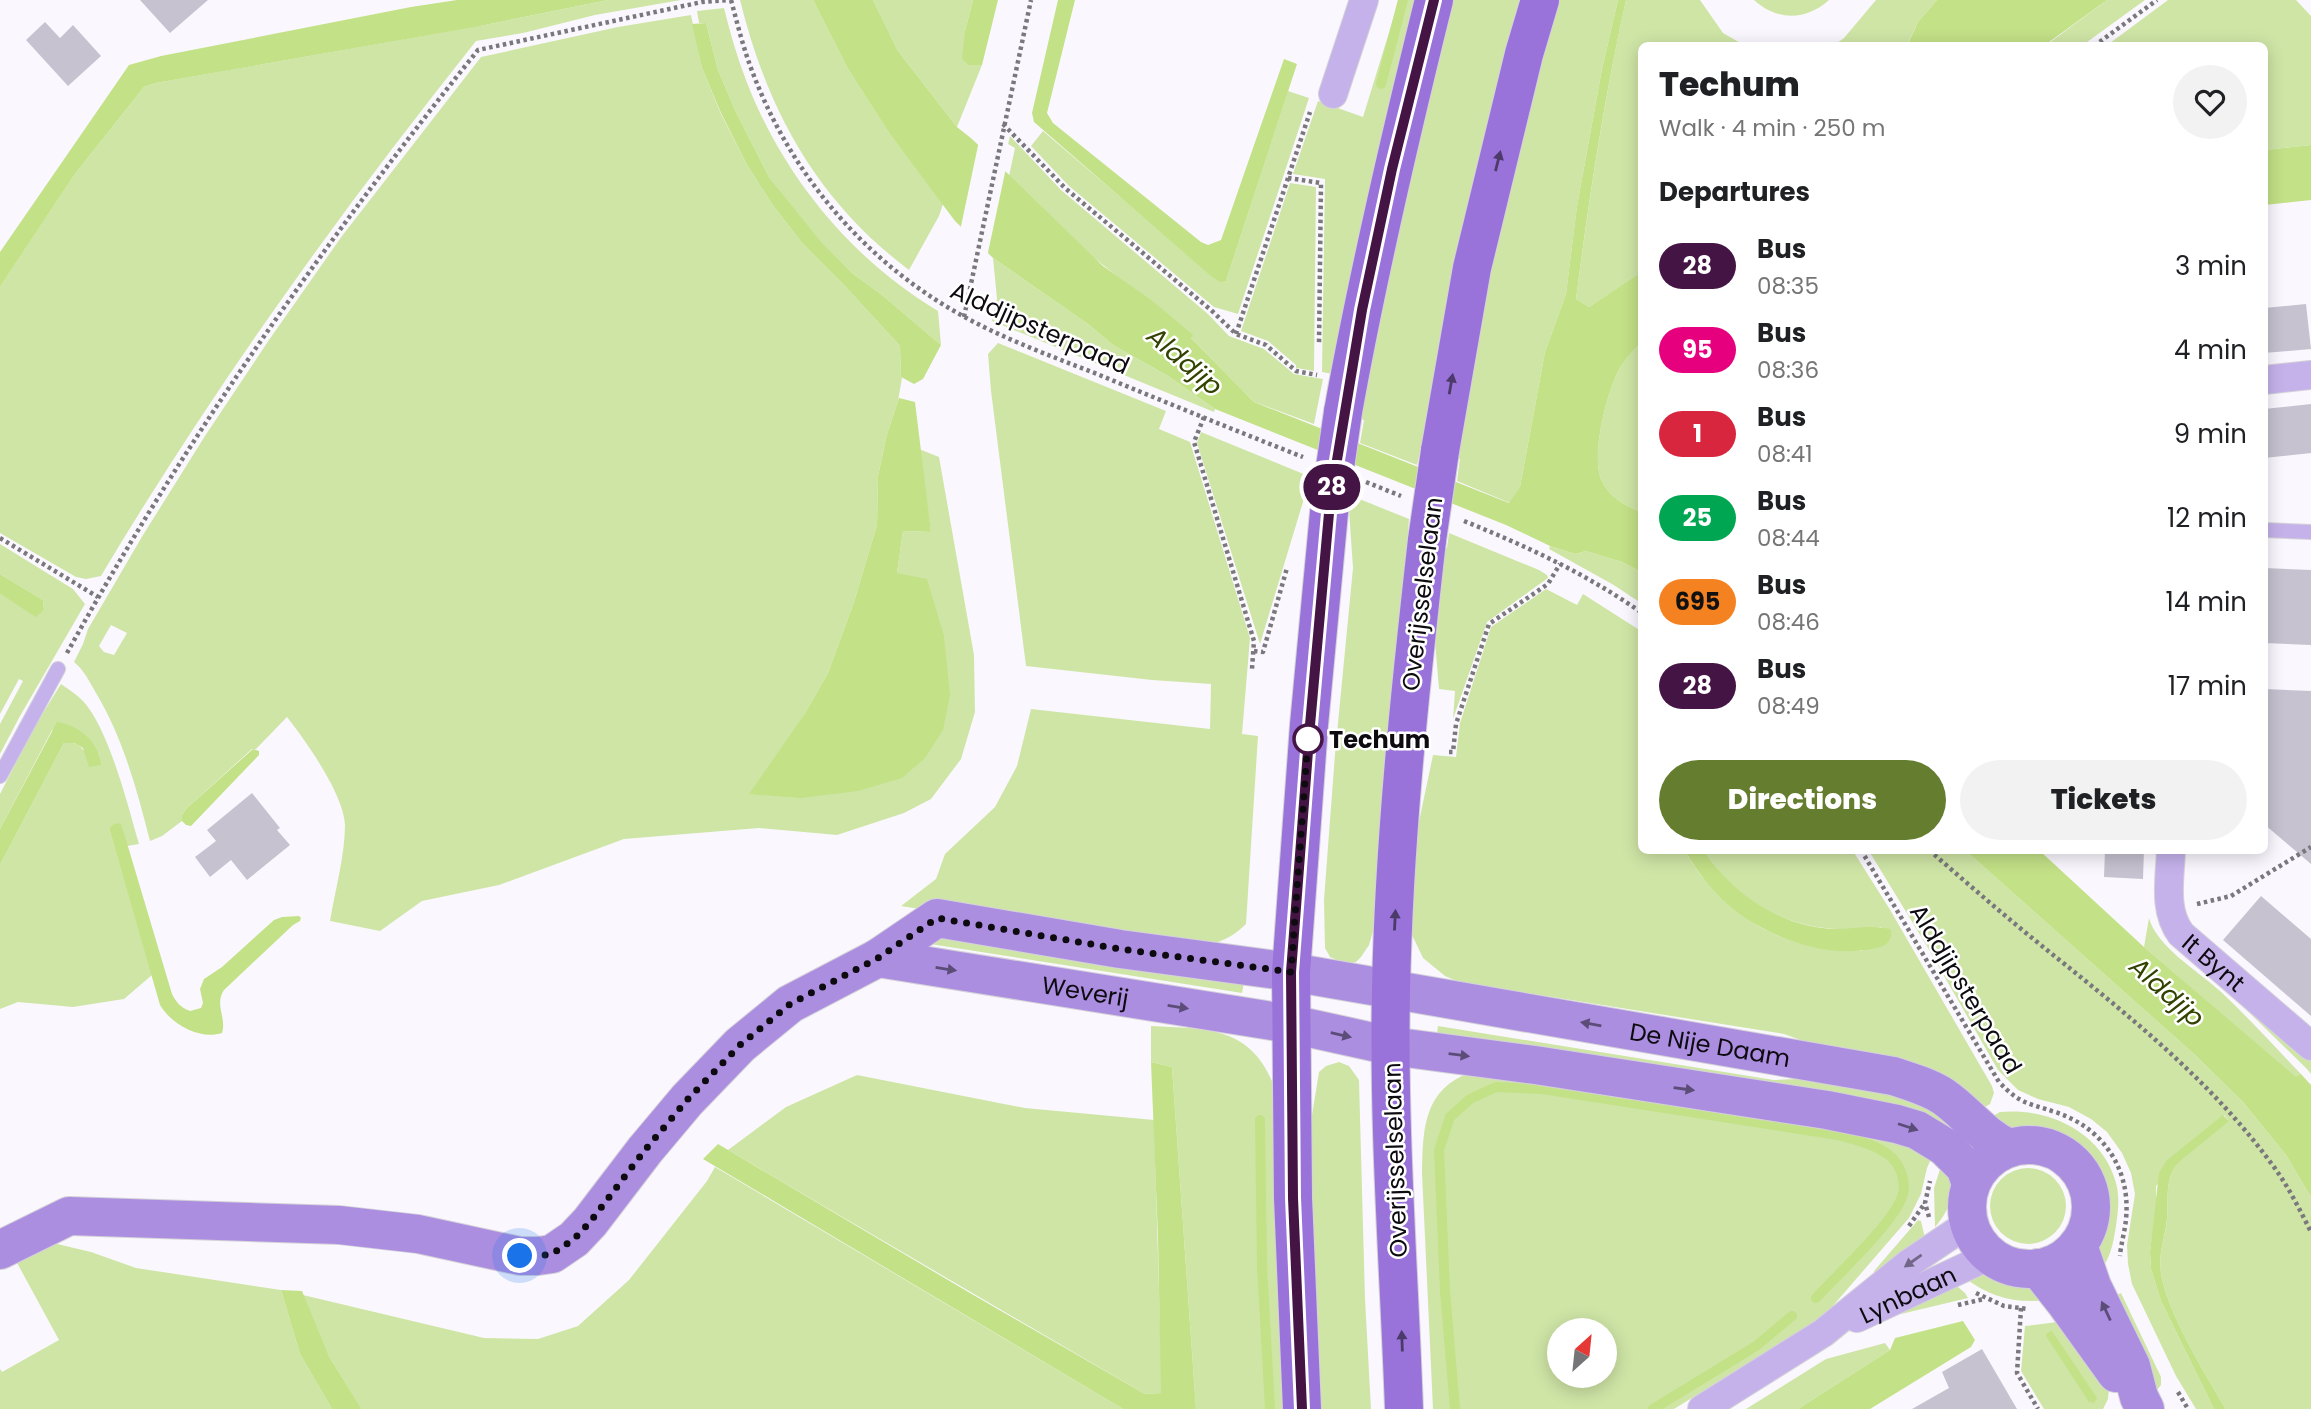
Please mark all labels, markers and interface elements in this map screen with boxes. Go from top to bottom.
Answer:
text: Techum [1659,61,1800,108]
button: heart [2173,65,2247,139]
text: Walk · 4 min · 250 m [1659,112,1885,144]
one-way arrow [1493,150,1504,172]
text: Departures [1659,174,1810,210]
text: Bus [1757,231,1806,267]
text: 3 min [2175,248,2247,284]
text: 28 [1683,249,1712,282]
text: 08:35 [1757,270,1819,302]
street label: Alddjipsterpaad [945,274,1135,382]
text: Bus [1757,315,1806,351]
water label: Alddjip [1139,317,1231,404]
text: 4 min [2174,332,2247,368]
text: 95 [1682,333,1713,366]
text: 08:36 [1757,354,1819,386]
one-way arrow [1446,373,1457,395]
text: Bus [1757,399,1806,435]
text: 9 min [2174,416,2247,452]
text: 1 [1693,417,1702,450]
text: 08:41 [1757,438,1813,470]
line badge: 28 [1300,464,1364,510]
text: 28 [1317,470,1347,503]
text: Bus [1757,483,1806,519]
street label: Overijsselselaan [1394,495,1450,693]
text: 12 min [2167,500,2247,536]
text: 25 [1683,501,1712,534]
text: 08:44 [1757,522,1820,554]
text: Bus [1757,567,1806,603]
text: 14 min [2166,584,2247,620]
text: 695 [1675,585,1720,618]
text: 08:46 [1757,606,1820,638]
text: Bus [1757,651,1806,687]
text: 17 min [2168,668,2247,704]
text: 28 [1683,669,1712,702]
text: 08:49 [1757,690,1820,722]
place label: Techum [1329,723,1430,756]
marker: Techum [1293,724,1323,754]
button: Directions [1659,760,1946,840]
button: Tickets [1960,760,2247,840]
street label: Alddjipsterpaad [1902,898,2030,1080]
one-way arrow [1390,909,1401,931]
street label: It Bynt [2175,926,2253,999]
water label: Alddjip [2121,948,2212,1035]
one-way arrow [935,964,957,975]
street label: Weverij [1040,968,1131,1014]
one-way arrow [1167,1002,1189,1013]
street label: De Nije Daam [1627,1014,1793,1074]
one-way arrow [1580,1018,1602,1029]
one-way arrow [1330,1030,1352,1041]
one-way arrow [1448,1050,1470,1061]
street label: Overijsselselaan [1375,1062,1415,1258]
one-way arrow [1673,1084,1695,1095]
one-way arrow [1897,1123,1918,1133]
your location [502,1238,537,1273]
one-way arrow [1904,1254,1922,1268]
street label: Lynbaan [1854,1257,1961,1331]
one-way arrow [2100,1301,2111,1321]
north arrow [1547,1318,1617,1388]
map controls [1547,1318,1617,1388]
one-way arrow [1396,1330,1407,1352]

